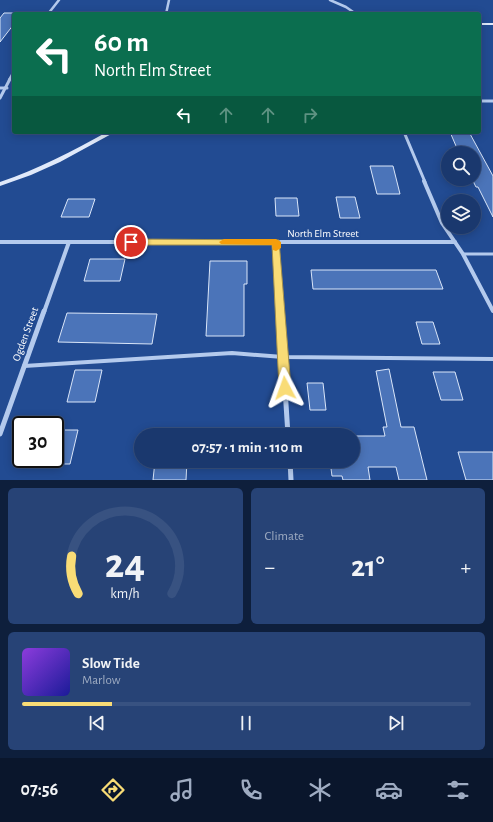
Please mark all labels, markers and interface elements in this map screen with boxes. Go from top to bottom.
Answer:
icon: left [28,28,80,80]
text: 60 m [94,29,149,57]
text: North Elm Street [94,62,211,80]
icon: left [173,104,195,126]
icon: ahead [215,104,237,126]
icon: ahead [257,104,279,126]
icon: right [299,104,321,126]
map controls [441,146,481,234]
button: search [441,146,481,186]
button: layers [441,194,481,234]
pin [114,225,148,259]
street label: North Elm Street [287,228,359,239]
icon: arrive [120,231,142,253]
street label: Ogden Street [11,305,40,363]
position arrow [264,367,306,409]
speed limit sign: 30 [12,416,64,468]
text: 07:57 · 1 min · 110 m [191,440,303,455]
text: Climate [265,530,304,543]
text: 24 [105,544,146,585]
text: 21° [351,552,385,582]
text: − [265,556,275,578]
text: + [460,556,471,578]
text: km/h [111,587,140,601]
text: Slow Tide [82,656,140,671]
text: Marlow [82,674,120,687]
icon: previous [86,712,108,734]
icon: pause [235,712,257,734]
icon: next [385,712,407,734]
icon: directions [99,776,127,804]
icon: music [168,776,196,804]
icon: phone [237,776,265,804]
icon: climate [306,776,334,804]
icon: car [375,776,403,804]
icon: filters [444,776,472,804]
text: 07:56 [21,781,58,799]

